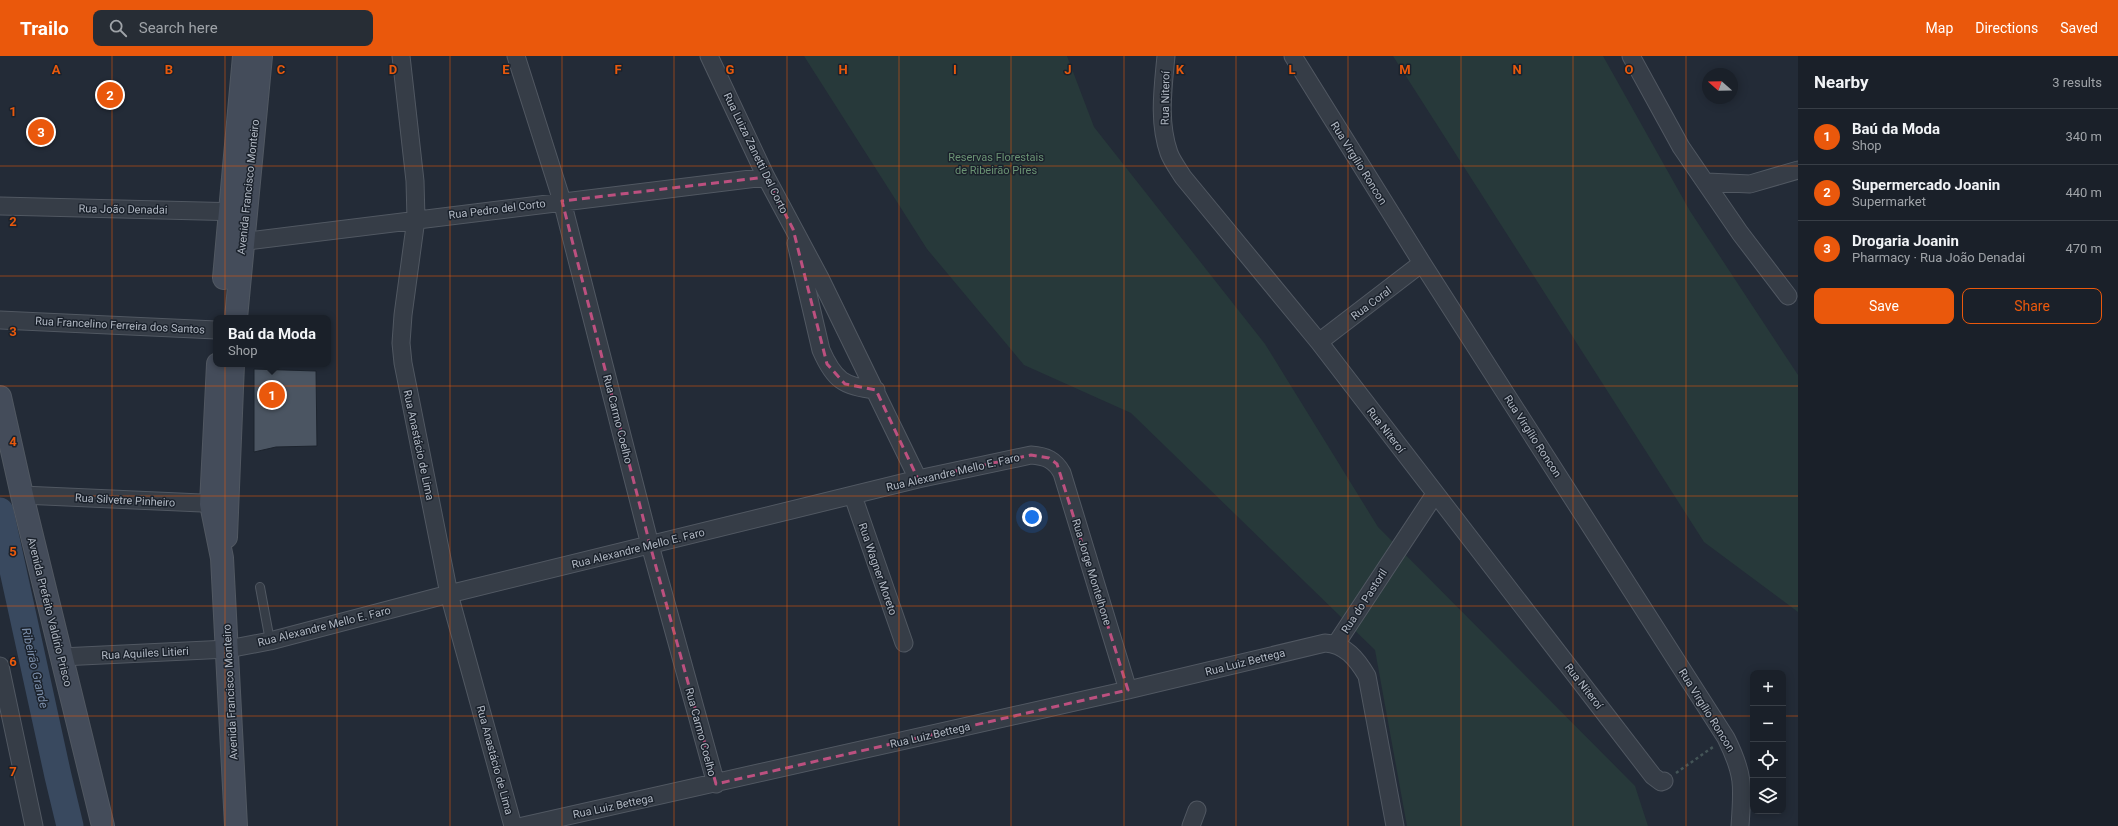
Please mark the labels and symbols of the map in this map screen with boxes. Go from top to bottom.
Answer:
text: A [52,62,61,77]
text: B [165,62,173,77]
text: C [277,62,286,77]
text: D [389,62,397,77]
text: E [502,62,510,77]
text: F [614,62,622,77]
text: G [726,62,735,77]
text: H [838,62,848,77]
text: I [953,62,957,77]
text: J [1064,62,1072,77]
text: K [1176,62,1185,77]
text: L [1288,62,1296,77]
text: M [1399,62,1411,77]
text: N [1512,62,1522,77]
text: O [1625,62,1634,77]
north arrow [1702,68,1738,104]
street label: Rua Niteroí [1159,70,1172,125]
pin: 2 [97,80,123,110]
street label: Rua Luiza Zanetti Del Corto [721,91,791,216]
text: 1 [9,104,17,119]
pin: 3 [28,117,54,147]
street label: Avenida Francisco Monteiro [235,119,262,255]
street label: Rua Virgílio Roncon [1328,119,1389,207]
park label: Reservas Florestais de Ribeirão Pires [948,151,1044,177]
street label: Rua Pedro del Corto [448,197,546,222]
street label: Rua João Denadai [78,202,168,217]
text: 2 [9,214,17,229]
street label: Rua Coral [1349,284,1394,323]
street label: Rua Francelino Ferreira dos Santos [35,315,205,336]
text: 3 [9,324,17,339]
street label: Rua Carmo Coelho [600,373,635,465]
pin: 1 [259,380,285,410]
street label: Rua Anastácio de Lima [400,389,437,501]
street label: Rua Virgílio Roncon [1501,393,1564,480]
street label: Rua Niteroí [1364,405,1408,457]
text: 4 [9,434,17,449]
street label: Rua Alexandre Mello E. Faro [885,451,1021,494]
street label: Rua Silvetre Pinheiro [74,491,175,510]
your location [1022,507,1042,527]
street label: Rua Jorge Montelhone [1069,517,1114,627]
street label: Rua Wagner Moreto [856,521,899,617]
street label: Rua Alexandre Mello E. Faro [570,526,706,571]
street label: Avenida Prefeito Valdírio Prisco [25,536,74,688]
text: 5 [9,544,17,559]
street label: Rua do Pastoril [1339,567,1390,636]
street label: Rua Alexandre Mello E. Faro [256,604,392,649]
street label: Avenida Francisco Monteiro [220,624,241,760]
water label: Ribeirão Grande [19,626,51,710]
street label: Rua Aquiles Litieri [101,645,189,662]
street label: Rua Luiz Bettega [1204,646,1287,679]
text: 6 [9,654,17,669]
street label: Rua Niteroí [1562,661,1606,713]
street label: Rua Virgílio Roncon [1676,666,1737,754]
street label: Rua Carmo Coelho [682,686,719,778]
street label: Rua Anastácio de Lima [474,704,515,816]
street label: Rua Luiz Bettega [889,720,972,751]
text: 7 [9,764,17,779]
street label: Rua Luiz Bettega [572,792,655,821]

